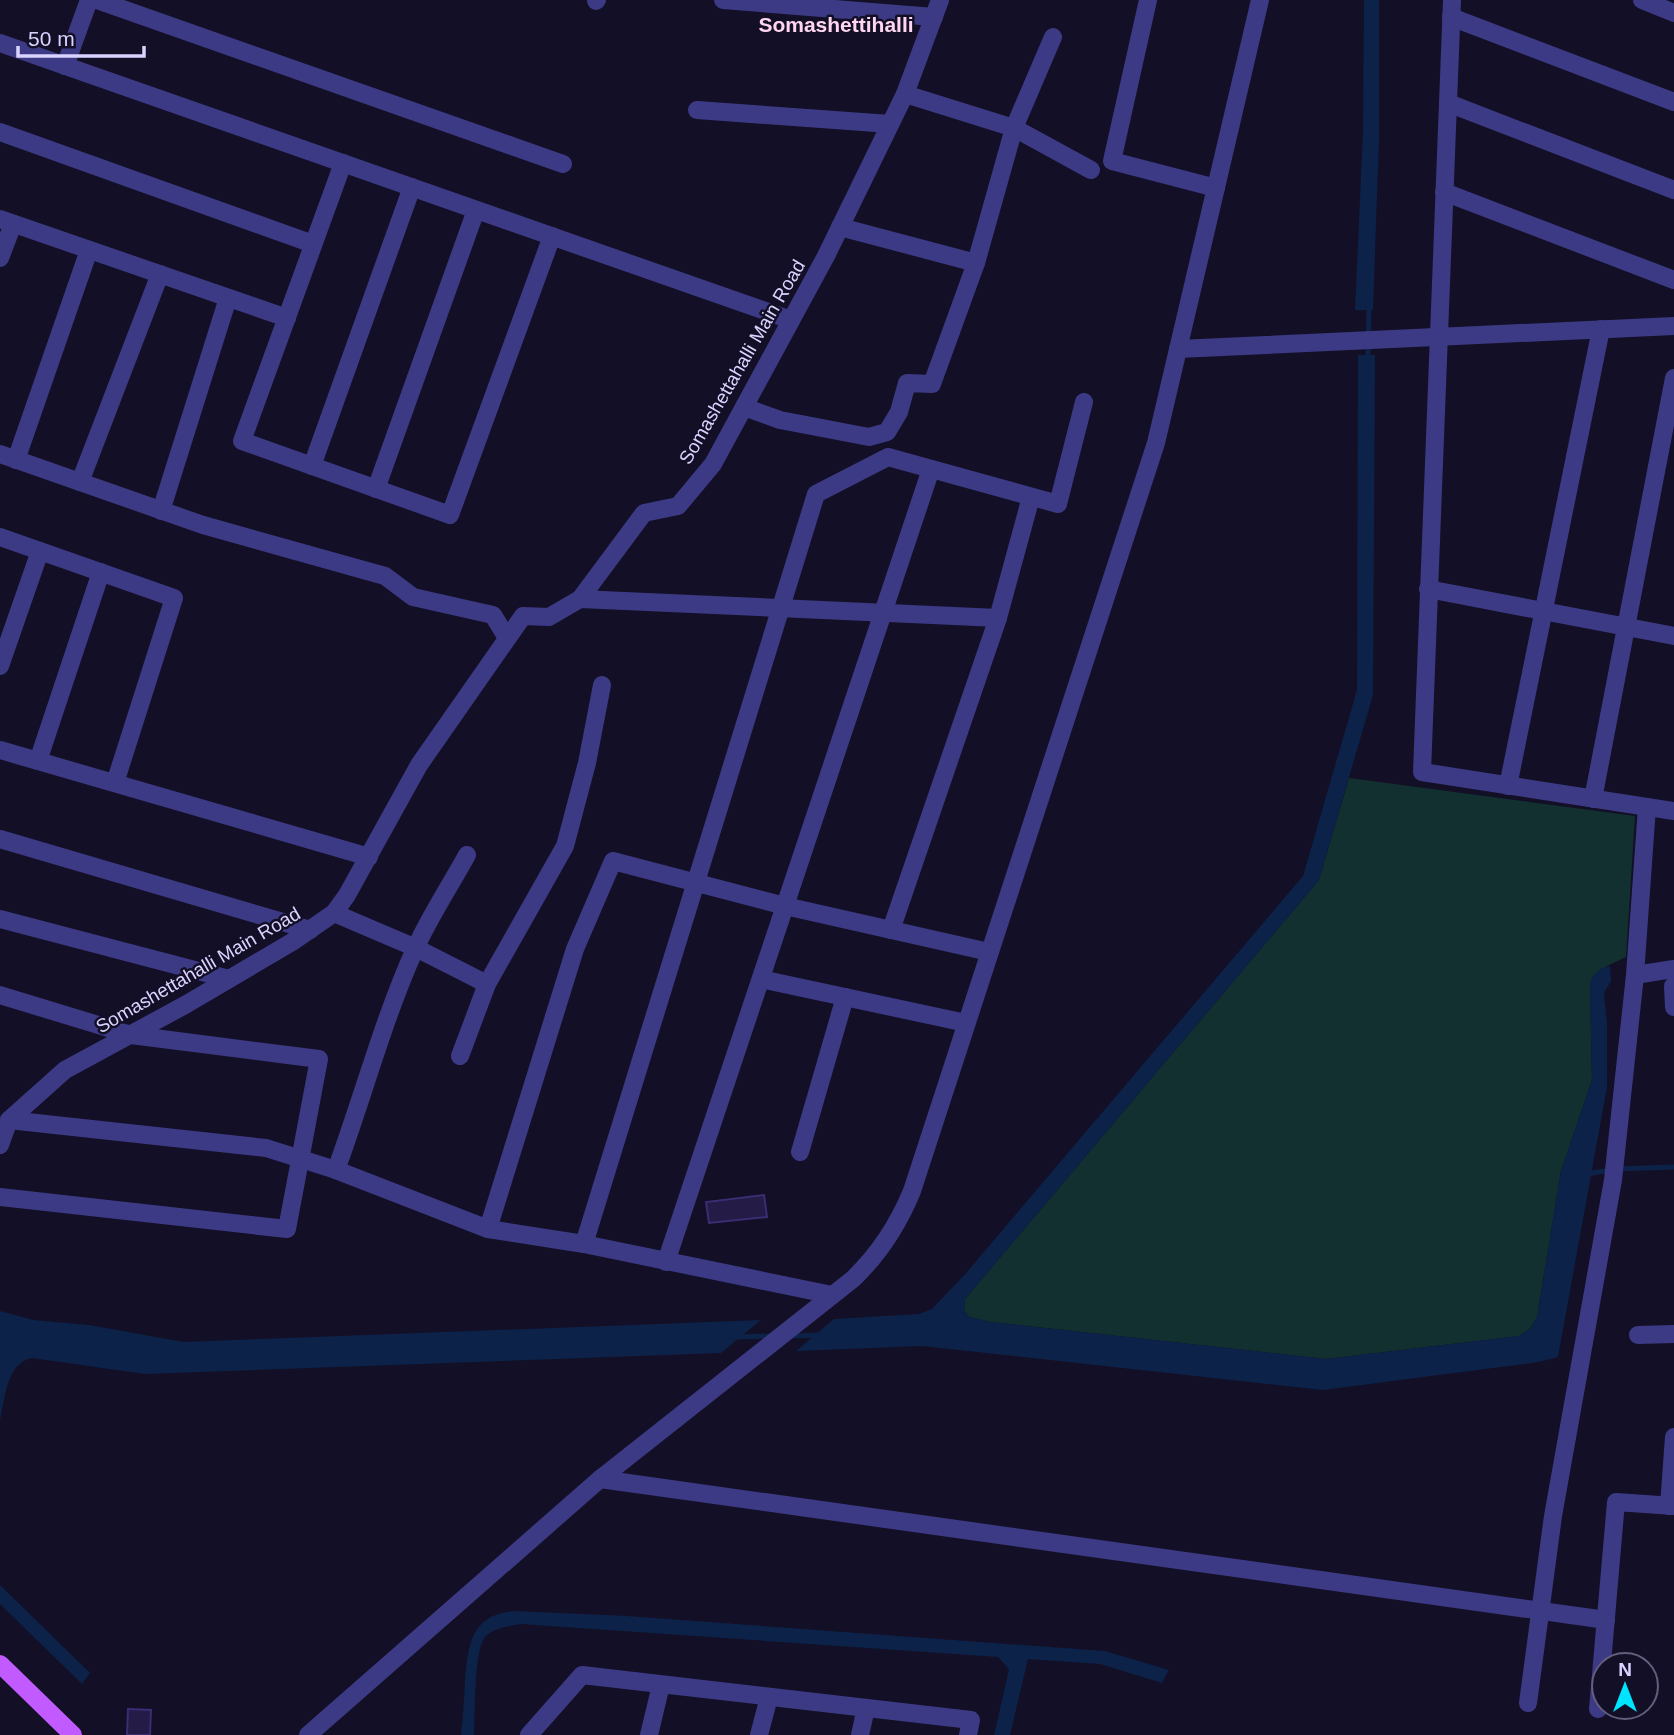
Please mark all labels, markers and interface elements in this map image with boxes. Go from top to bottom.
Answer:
district label: Somashettihalli [758,13,914,36]
scale bar [18,14,144,58]
text: 50 m [28,27,75,50]
street label: Somashettahalli Main Road [675,256,809,468]
street label: Somashettahalli Main Road [92,903,304,1037]
north arrow [1590,1651,1660,1721]
text: N [1618,1659,1632,1680]

